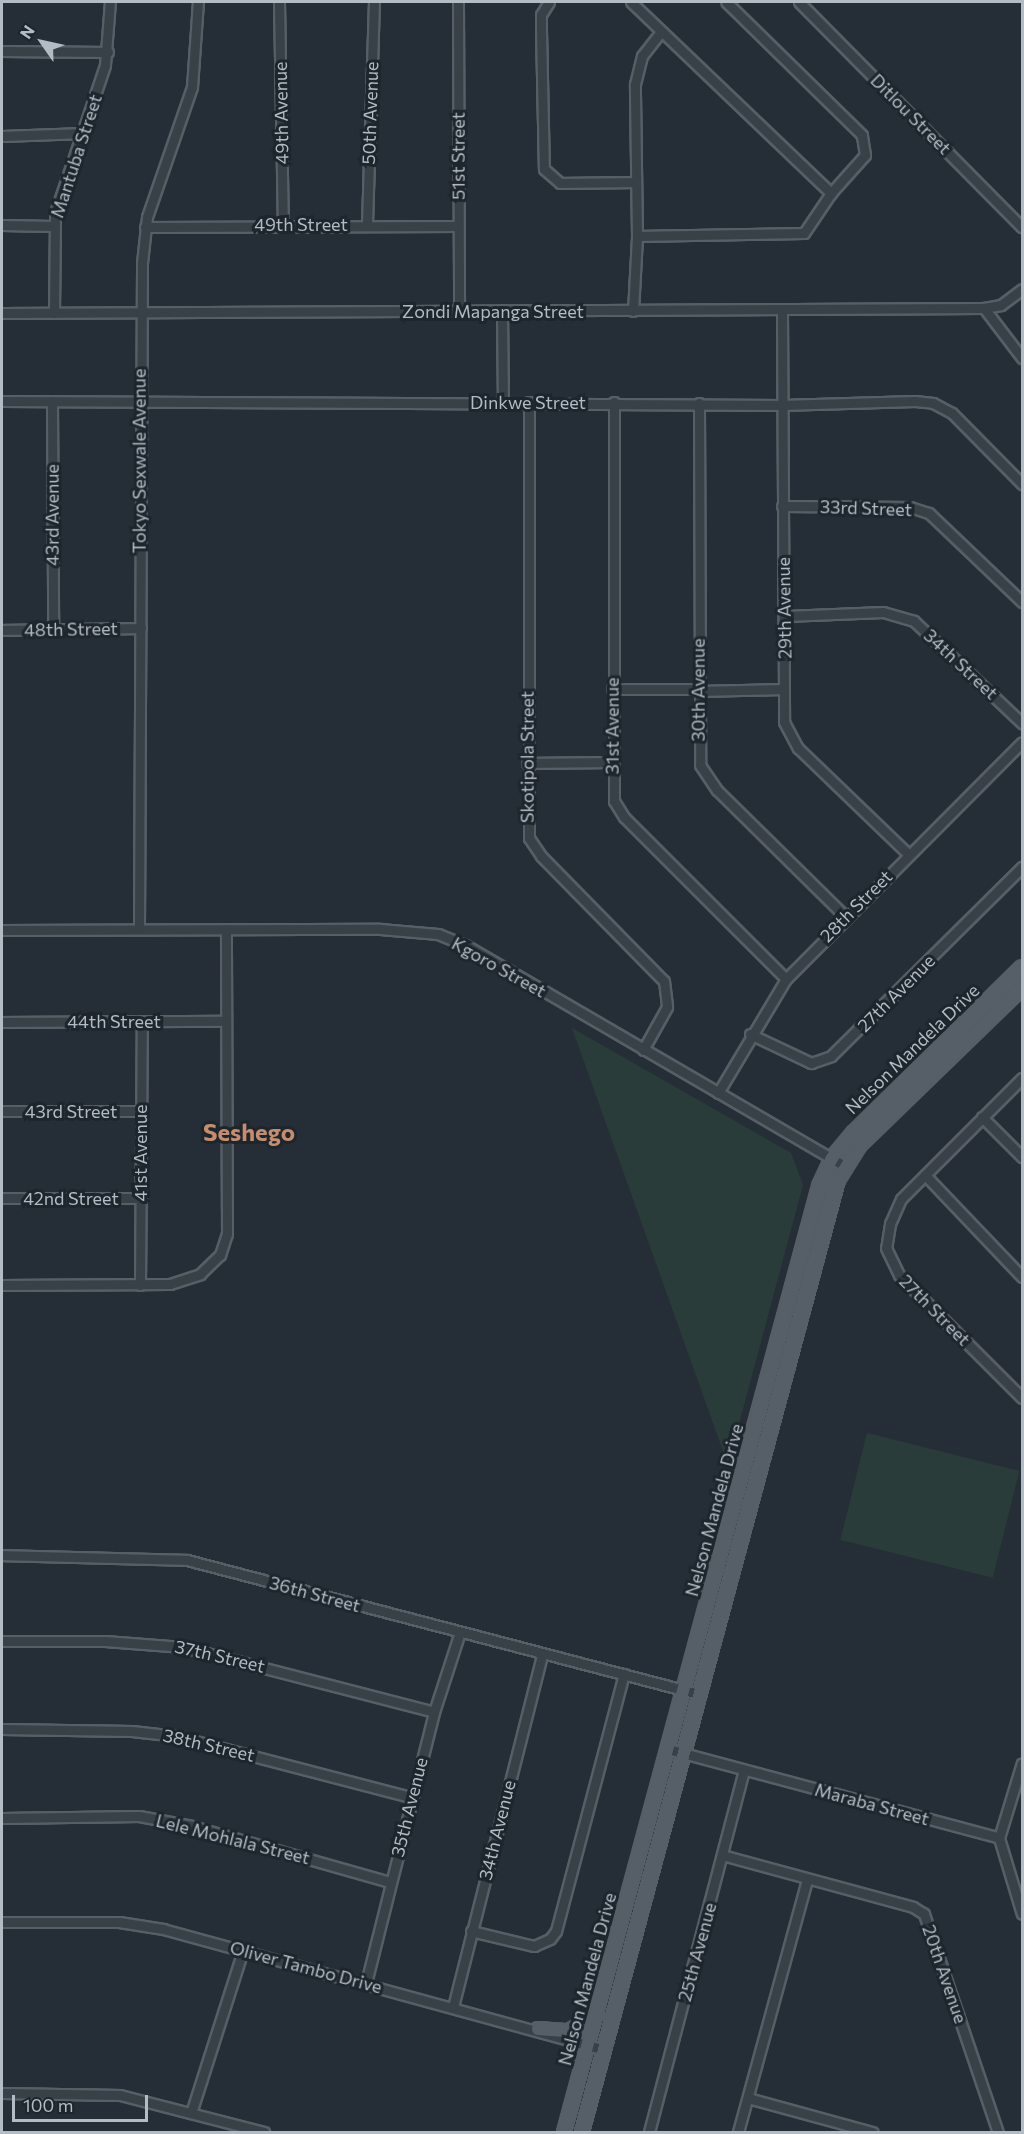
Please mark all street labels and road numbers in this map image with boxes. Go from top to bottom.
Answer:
street label: 49th Avenue [269,61,293,165]
street label: 50th Avenue [357,61,383,165]
street label: Ditlou Street [866,69,956,159]
street label: Mantuba Street [46,92,106,220]
street label: 51st Street [447,112,469,200]
street label: 49th Street [254,213,348,235]
street label: Zondi Mapanga Street [402,300,584,322]
street label: Tokyo Sexwale Avenue [128,369,150,553]
street label: Dinkwe Street [470,391,586,413]
street label: 43rd Avenue [41,464,63,566]
street label: 33rd Street [820,496,912,520]
street label: 29th Avenue [772,557,796,659]
street label: 48th Street [24,617,118,641]
street label: 34th Street [920,624,1002,704]
street label: 30th Avenue [687,638,709,742]
street label: 31st Avenue [601,678,623,774]
street label: Skotipola Street [516,691,538,823]
street label: 28th Street [816,866,896,946]
street label: Kgoro Street [448,932,550,1002]
street label: 27th Avenue [853,950,939,1036]
street label: Nelson Mandela Drive [840,979,984,1119]
street label: 44th Street [67,1010,161,1032]
street label: 43rd Street [25,1100,117,1122]
street label: 41st Avenue [129,1105,151,1201]
street label: 42nd Street [23,1187,119,1209]
street label: 27th Street [895,1270,975,1350]
street label: Nelson Mandela Drive [681,1421,747,1599]
street label: 36th Street [267,1572,363,1616]
street label: 37th Street [173,1635,267,1677]
street label: 38th Street [161,1724,257,1766]
street label: 35th Avenue [386,1755,432,1859]
street label: 34th Avenue [474,1778,520,1882]
street label: Maraba Street [813,1778,931,1830]
street label: Lele Mohlala Street [154,1809,312,1869]
street label: Nelson Mandela Drive [554,1890,620,2068]
street label: 25th Avenue [673,1900,721,2004]
street label: 20th Avenue [918,1922,972,2026]
street label: Oliver Tambo Drive [228,1936,384,1998]

